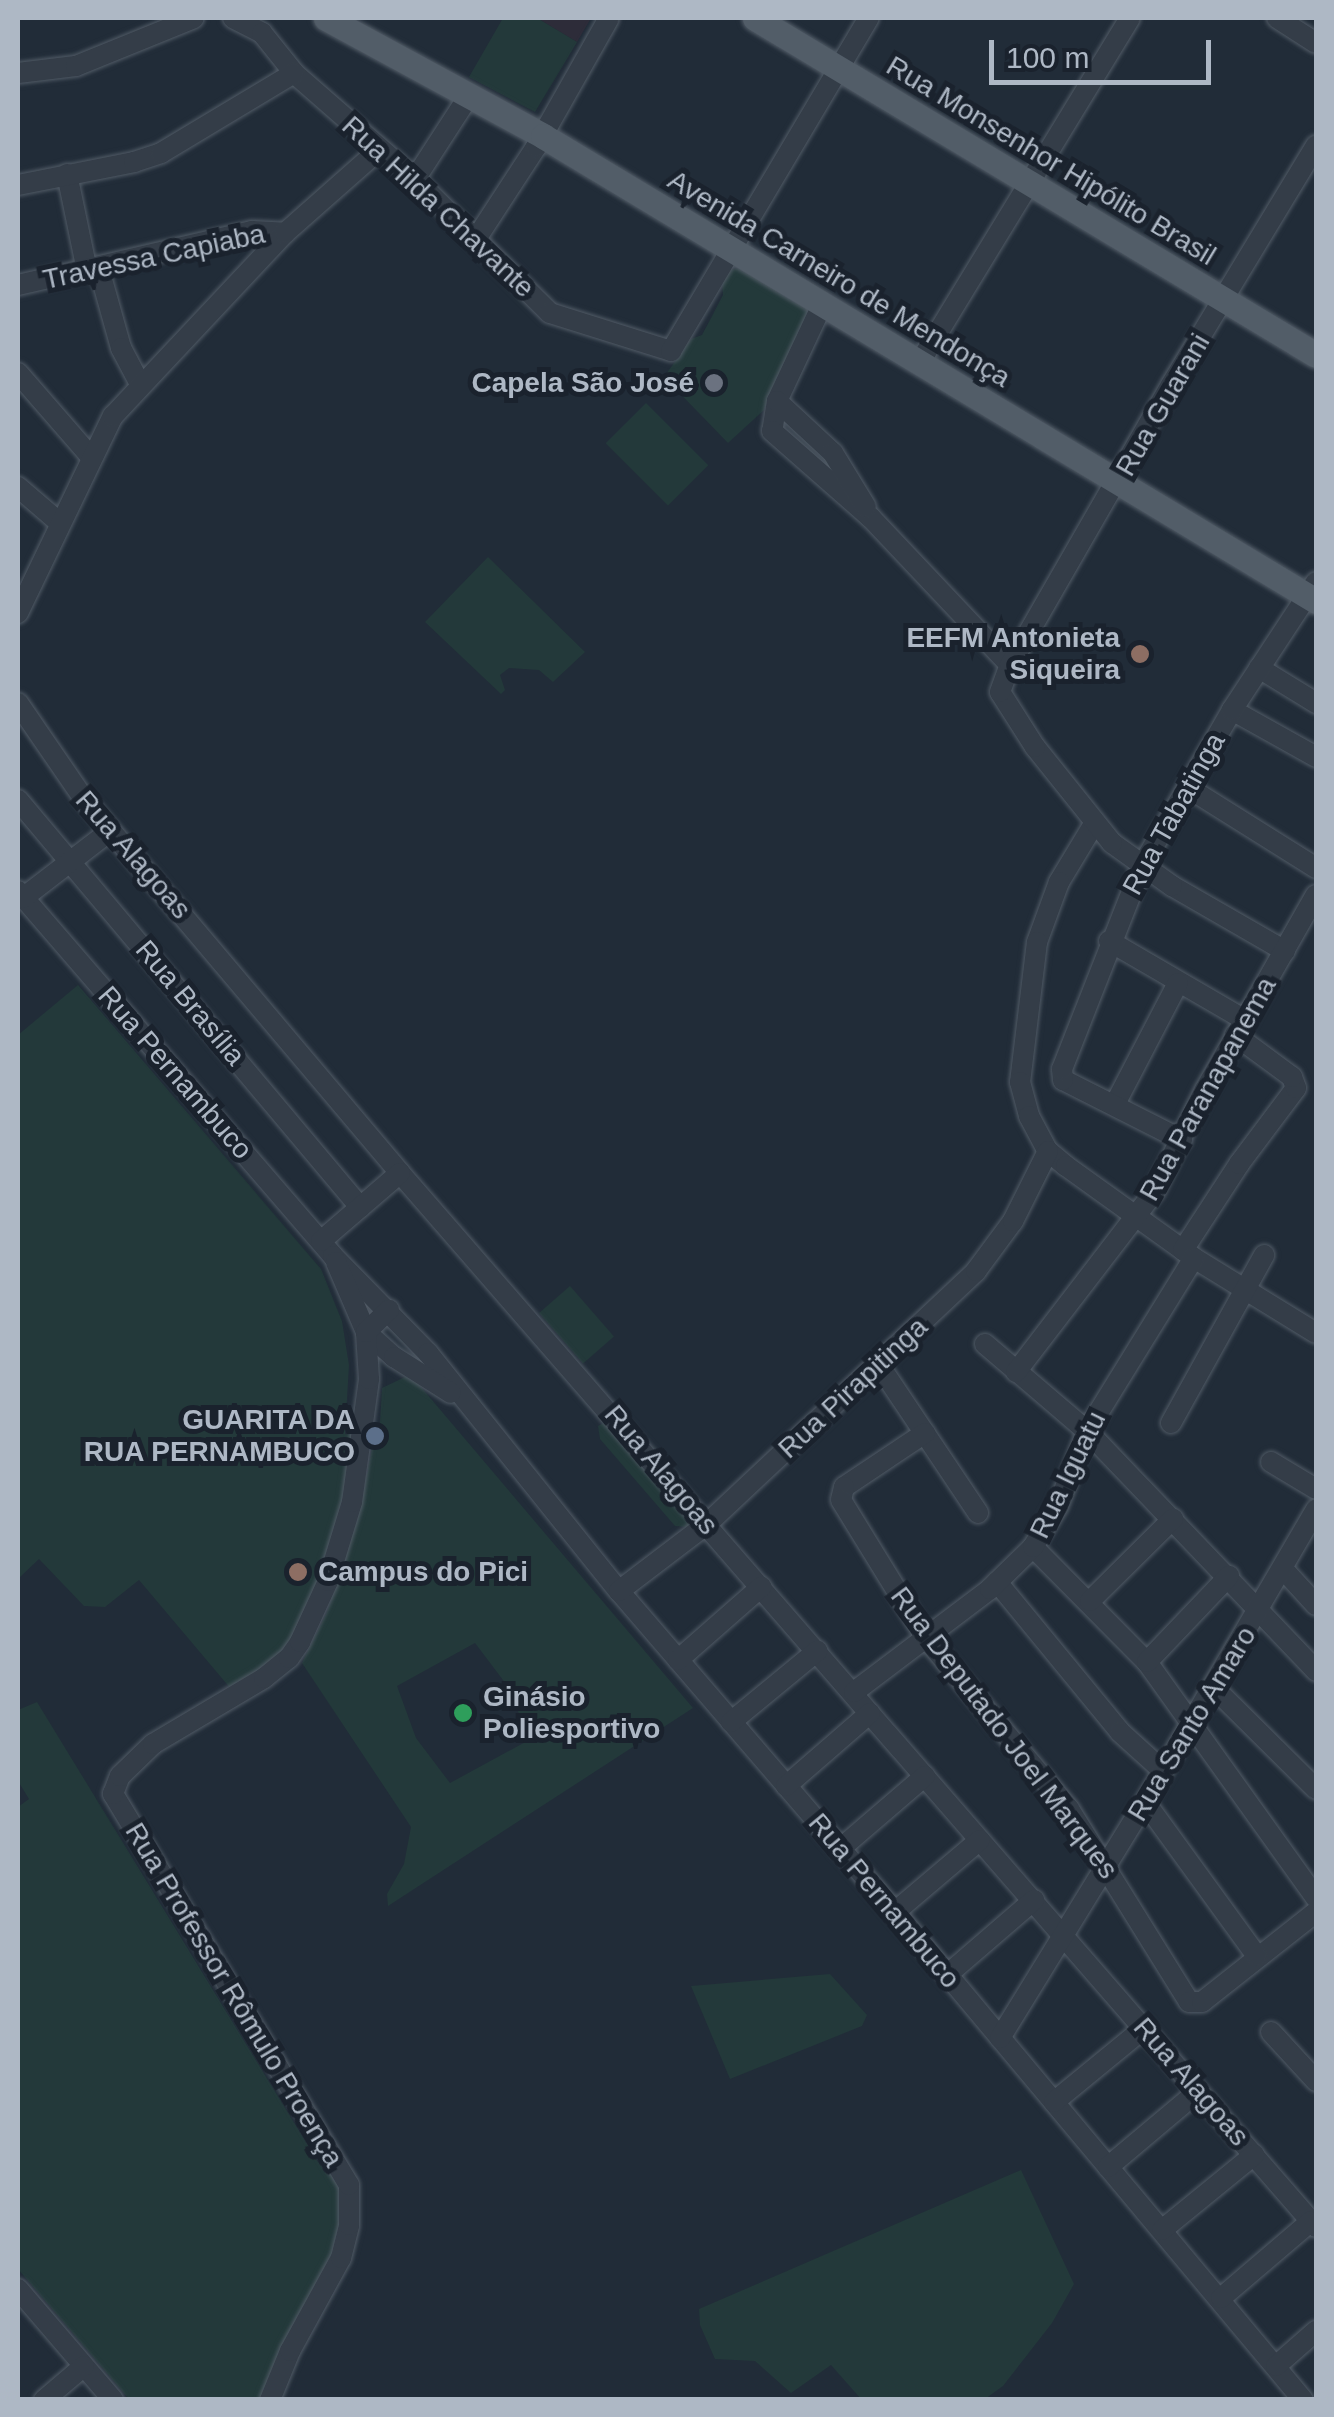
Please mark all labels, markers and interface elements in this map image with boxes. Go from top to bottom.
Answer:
scale bar [994,20,1216,82]
text: 100 m [1006,41,1089,74]
street label: Rua Monsenhor Hipólito Brasil [880,49,1222,273]
street label: Rua Hilda Chavante [335,109,541,305]
street label: Avenida Carneiro de Mendonça [662,163,1016,395]
street label: Travessa Capiaba [40,217,268,297]
street label: Rua Guarani [1109,328,1217,482]
place label: Capela São José [471,366,694,400]
marker: Capela São José [703,372,725,394]
place label: EEFM Antonieta Siqueira [905,621,1120,687]
marker: EEFM Antonieta Siqueira [1129,643,1151,665]
street label: Rua Tabatinga [1116,727,1232,901]
street label: Rua Alagoas [68,783,198,927]
street label: Rua Brasília [128,934,252,1072]
street label: Rua Paranapanema [1133,971,1283,1207]
street label: Rua Pernambuco [91,980,259,1166]
street label: Rua Pirapitinga [772,1310,934,1466]
street label: Rua Alagoas [597,1398,725,1542]
place label: GUARITA DA RUA PERNAMBUCO [83,1403,355,1469]
street label: Rua Iguatu [1023,1406,1113,1544]
marker: GUARITA DA RUA PERNAMBUCO [364,1425,386,1447]
place label: Campus do Pici [318,1555,528,1589]
marker: Campus do Pici [287,1561,309,1583]
street label: Rua Deputado Joel Marques [883,1581,1125,1885]
street label: Rua Santo Amaro [1120,1620,1264,1828]
place label: Ginásio Poliesportivo [483,1680,660,1746]
marker: Ginásio Poliesportivo [452,1702,474,1724]
street label: Rua Pernambuco [801,1807,967,1995]
street label: Rua Professor Rômulo Proença [118,1817,350,2173]
street label: Rua Alagoas [1126,2010,1256,2154]

